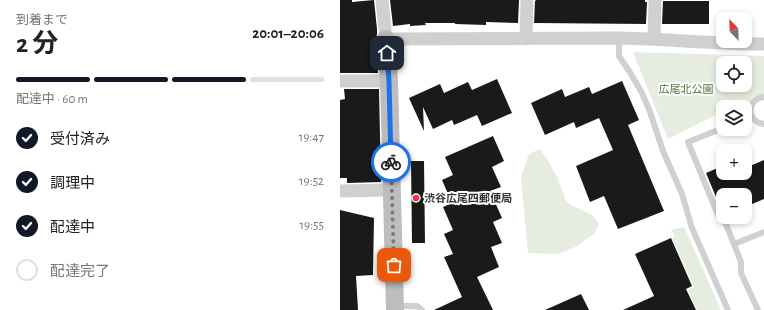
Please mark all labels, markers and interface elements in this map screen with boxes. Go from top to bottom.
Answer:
north arrow [716,12,752,48]
map controls [716,12,752,224]
text: 到着まで [16,14,68,27]
text: 20:01–20:06 [252,26,324,41]
text: 2 分 [16,31,58,57]
pin [370,36,404,70]
icon: home [376,42,398,64]
button: locate [716,56,752,92]
park label: 広尾北公園 [659,83,714,95]
text: 配達中 · 60 m [16,93,88,106]
button: layers [716,100,752,136]
icon: check [16,127,38,149]
text: 19:47 [299,131,324,144]
text: 受付済み [50,132,110,147]
courier [371,142,411,182]
button: + [716,144,752,180]
icon: bike [380,151,402,173]
icon: check [16,171,38,193]
text: 19:52 [299,175,324,188]
text: 調理中 [50,176,95,191]
button: − [716,188,752,224]
place label: 渋谷広尾四郵便局 [424,192,512,204]
marker: 渋谷広尾四郵便局 [411,193,421,203]
icon: check [16,215,38,237]
text: 19:55 [300,219,324,232]
text: 配達中 [50,220,95,235]
pin [377,248,411,282]
icon: bag [383,254,405,276]
text: 配達完了 [50,264,110,279]

